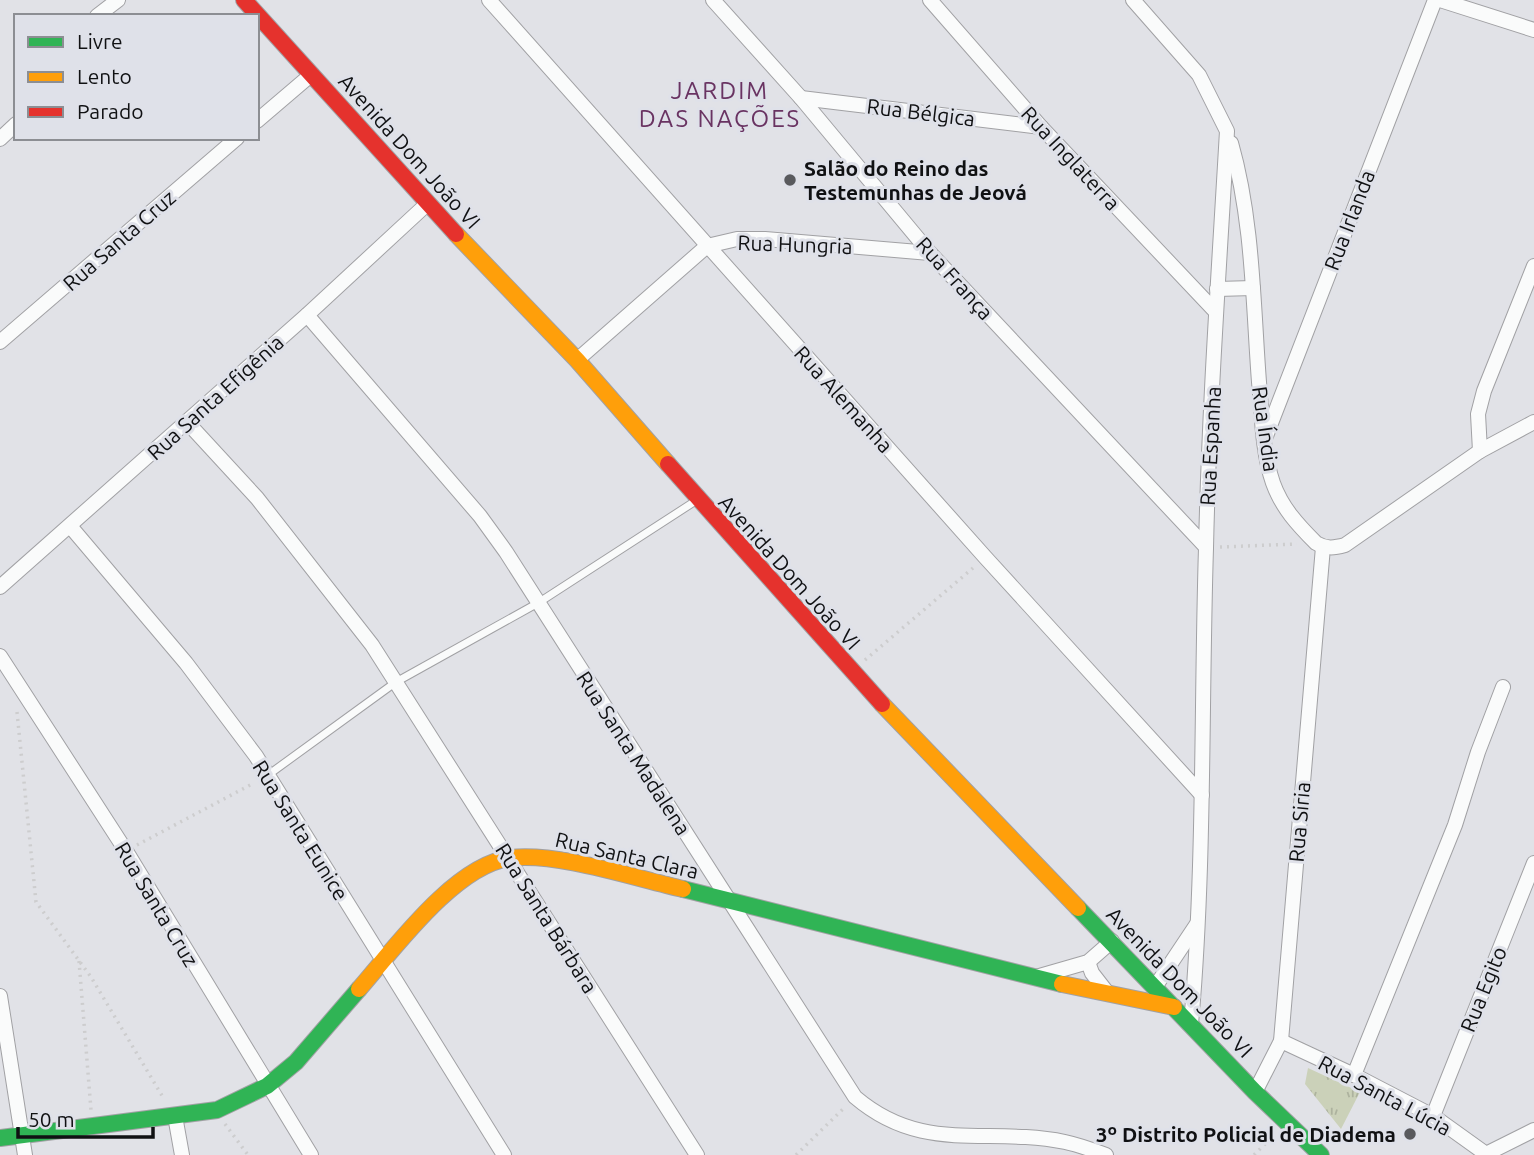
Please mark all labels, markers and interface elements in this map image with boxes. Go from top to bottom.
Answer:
legend [14,14,259,140]
text: Livre [77,29,123,53]
text: Lento [77,64,132,88]
street label: Avenida Dom João VI [334,69,486,233]
district label: JARDIM DAS NAÇÕES [639,77,801,132]
street label: Rua Bélgica [866,93,976,131]
text: Parado [77,99,143,123]
street label: Rua Inglaterra [1017,101,1125,215]
place label: Salão do Reino das Testemunhas de Jeová [804,156,1027,204]
street label: Rua Irlanda [1319,166,1379,274]
marker: Salão do Reino das Testemunhas de Jeová [782,172,798,188]
street label: Rua Santa Cruz [58,185,180,295]
street label: Rua Hungria [737,230,853,258]
street label: Rua França [912,232,998,324]
street label: Rua Santa Efigênia [142,330,288,464]
street label: Rua Alemanha [790,341,898,457]
street label: Rua Índia [1248,385,1284,473]
street label: Rua Espanha [1195,386,1225,506]
street label: Avenida Dom João VI [714,490,866,654]
street label: Rua Santa Madalena [572,667,696,839]
street label: Rua Santa Eunice [248,756,354,904]
street label: Rua Siria [1284,781,1314,863]
street label: Rua Santa Clara [553,827,701,883]
street label: Rua Santa Cruz [110,837,204,971]
street label: Rua Santa Bárbara [491,839,603,997]
street label: Avenida Dom João VI [1102,902,1258,1062]
street label: Rua Egito [1455,943,1511,1035]
street label: Rua Santa Lúcia [1315,1050,1455,1140]
scale bar [18,1096,152,1140]
text: 50 m [28,1107,75,1131]
place label: 3º Distrito Policial de Diadema [1096,1122,1396,1146]
marker: 3º Distrito Policial de Diadema [1402,1126,1418,1142]

